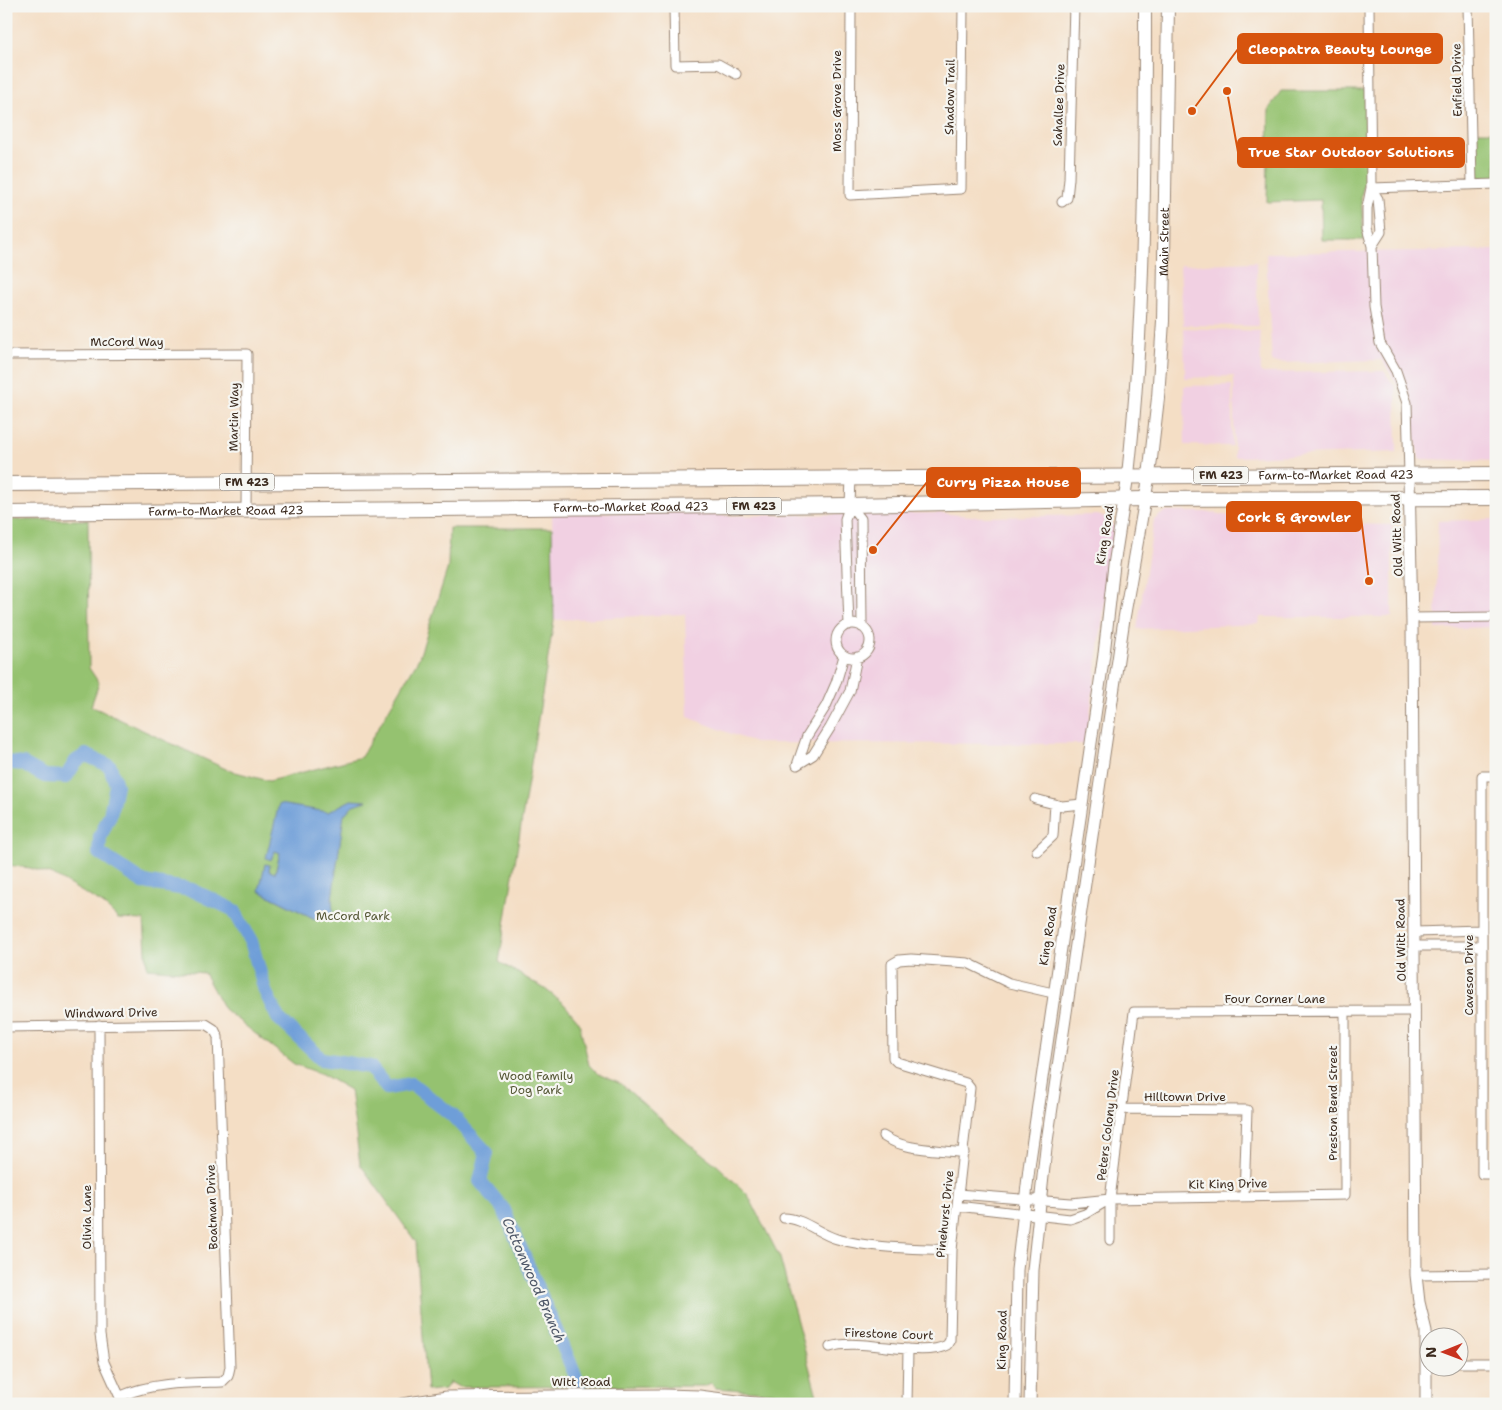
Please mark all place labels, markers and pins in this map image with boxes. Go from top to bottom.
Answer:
callout: Cleopatra Beauty Lounge [1238,34,1442,63]
callout: True Star Outdoor Solutions [1238,138,1464,167]
callout: Curry Pizza House [927,468,1080,497]
callout: Cork & Growler [1227,502,1361,531]

